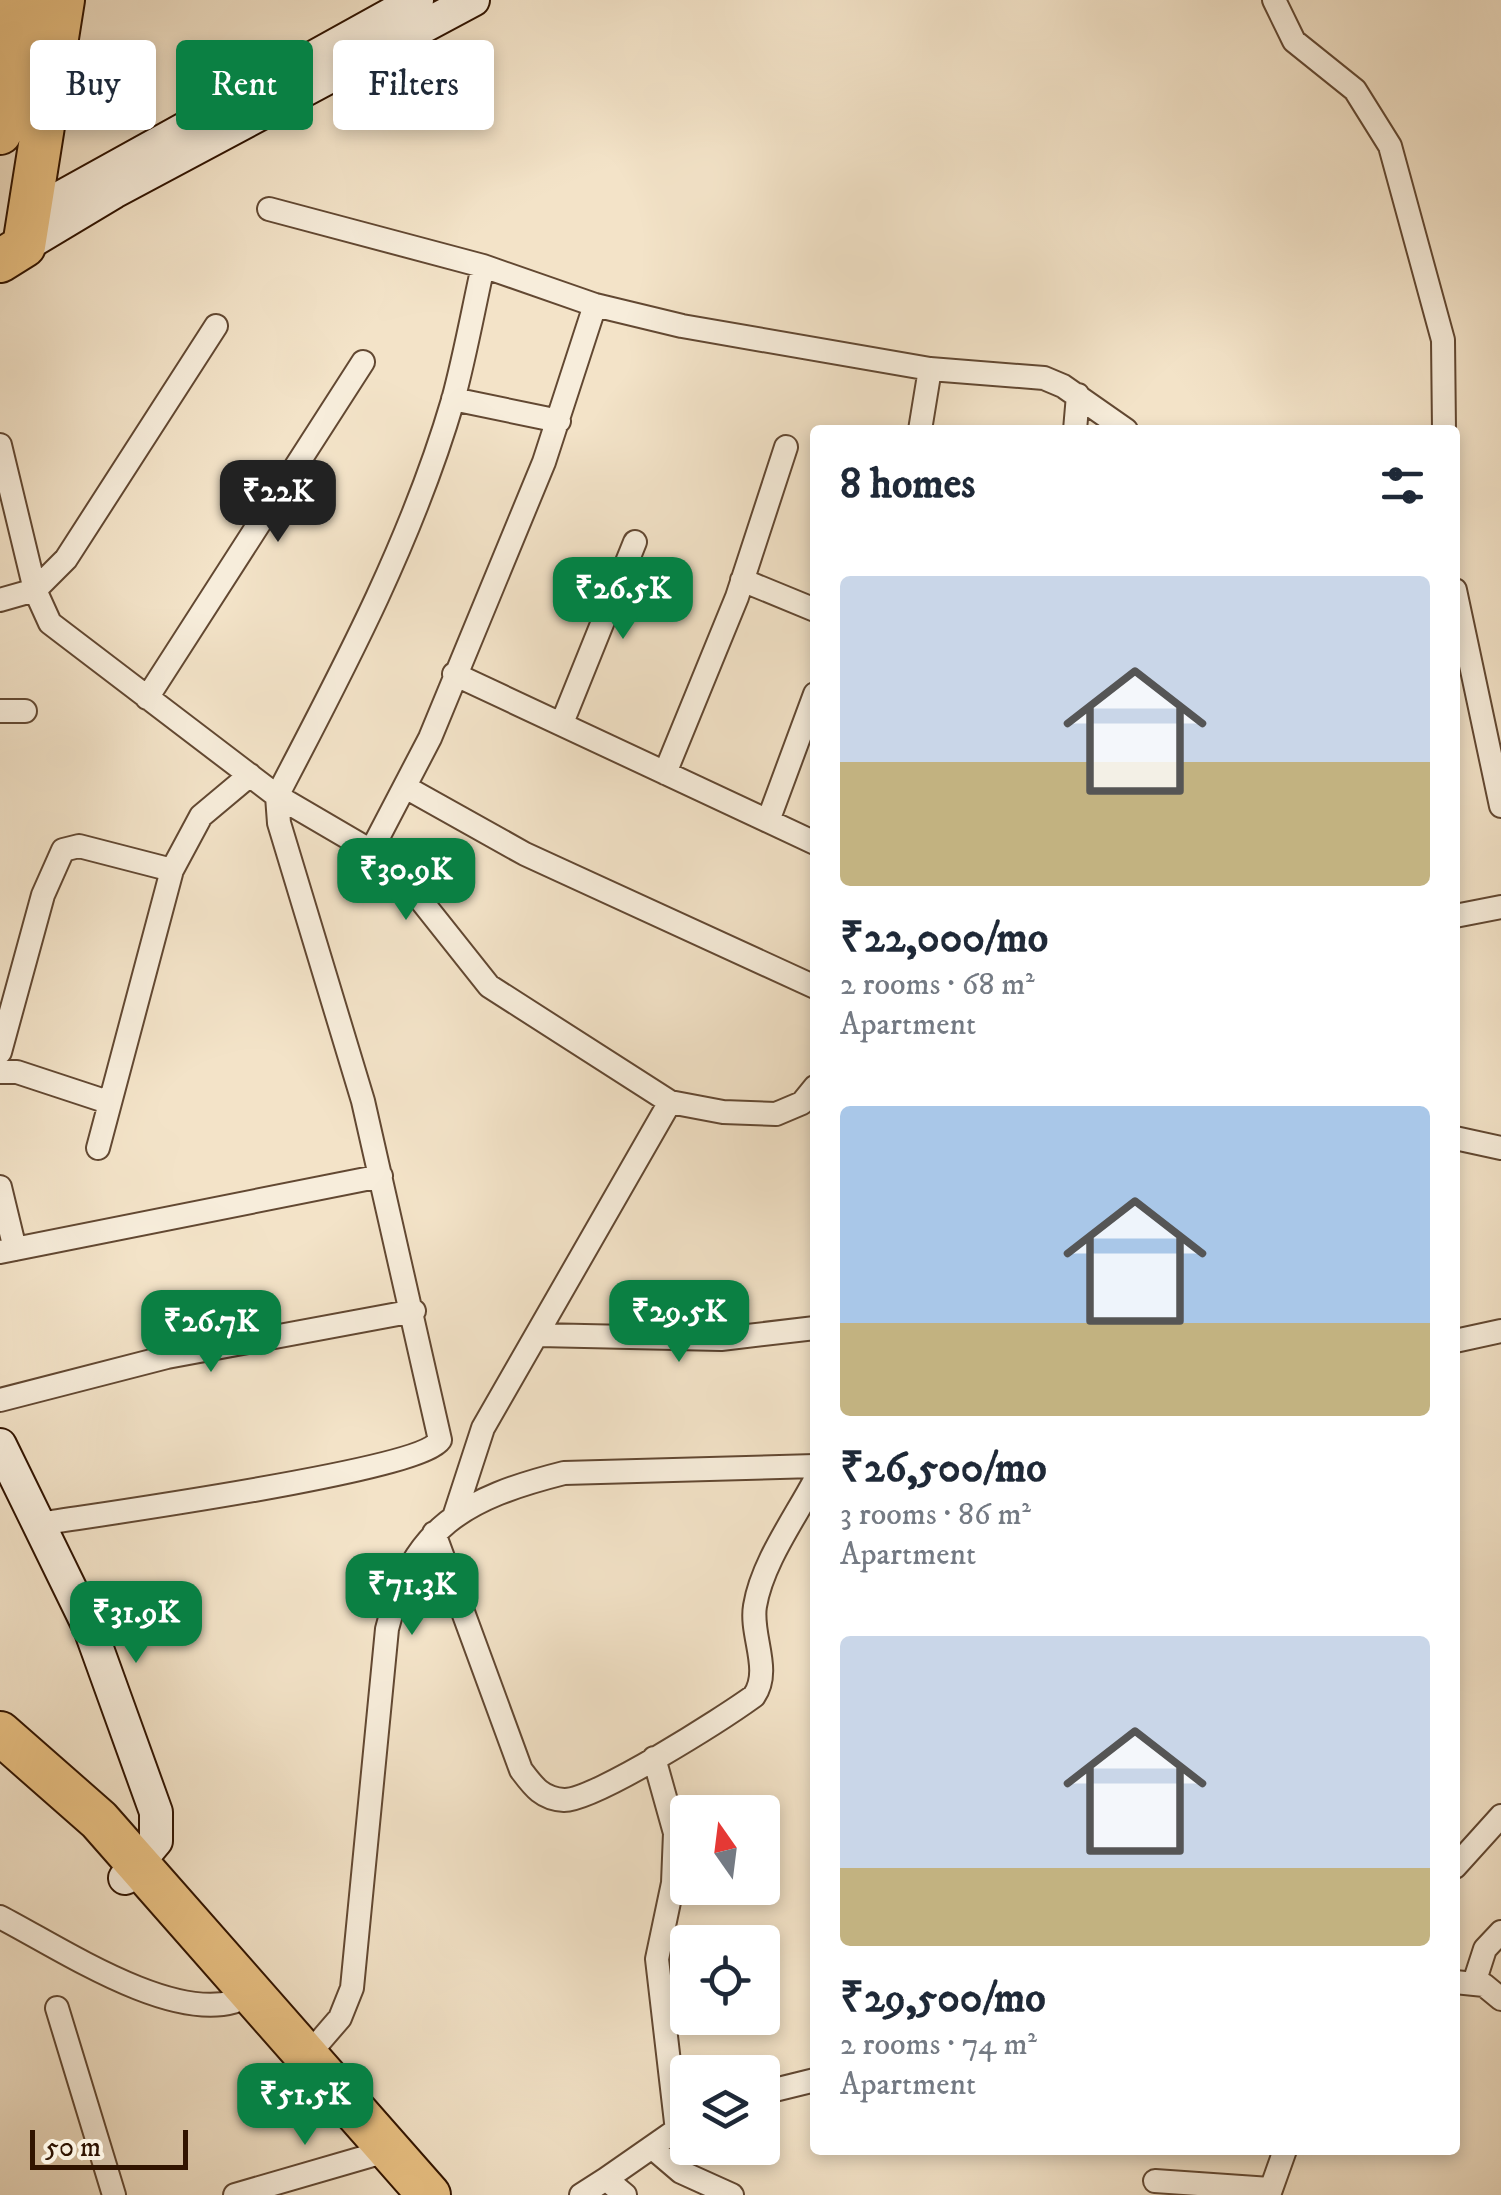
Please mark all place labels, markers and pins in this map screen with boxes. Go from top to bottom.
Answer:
pin: ₹22K [219,460,337,545]
pin: ₹26.5K [542,557,704,642]
pin: ₹30.9K [325,838,487,923]
pin: ₹29.5K [598,1280,760,1365]
pin: ₹26.7K [130,1290,292,1375]
pin: ₹71.3K [331,1553,493,1638]
pin: ₹31.9K [55,1581,217,1666]
pin: ₹51.5K [224,2063,386,2148]

